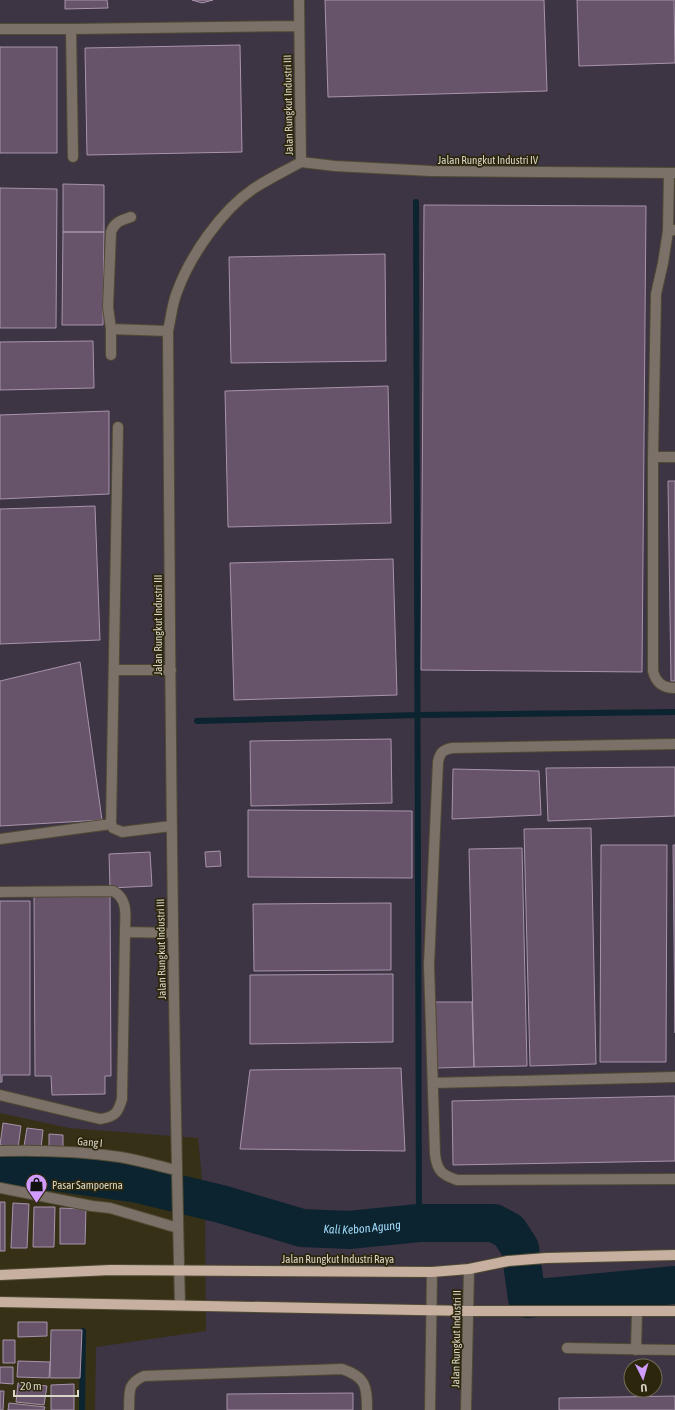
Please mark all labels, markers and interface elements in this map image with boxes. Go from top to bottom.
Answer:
street label: Jalan Rungkut Industri III [281,55,295,155]
street label: Jalan Rungkut Industri IV [438,154,539,166]
street label: Jalan Rungkut Industri III [152,575,164,675]
street label: Jalan Rungkut Industri III [154,899,168,999]
street label: Gang I [77,1135,103,1149]
shop icon: Pasar Sampoerna [24,1172,50,1205]
place label: Pasar Sampoerna [52,1179,123,1191]
water label: Kali Kebon Agung [323,1218,402,1237]
street label: Jalan Rungkut Industri Raya [282,1253,394,1265]
street label: Jalan Rungkut Industri II [449,1290,463,1388]
north arrow [623,1358,663,1398]
scale bar [14,1372,78,1398]
text: 20 m [20,1379,42,1393]
text: U [640,1382,648,1394]

